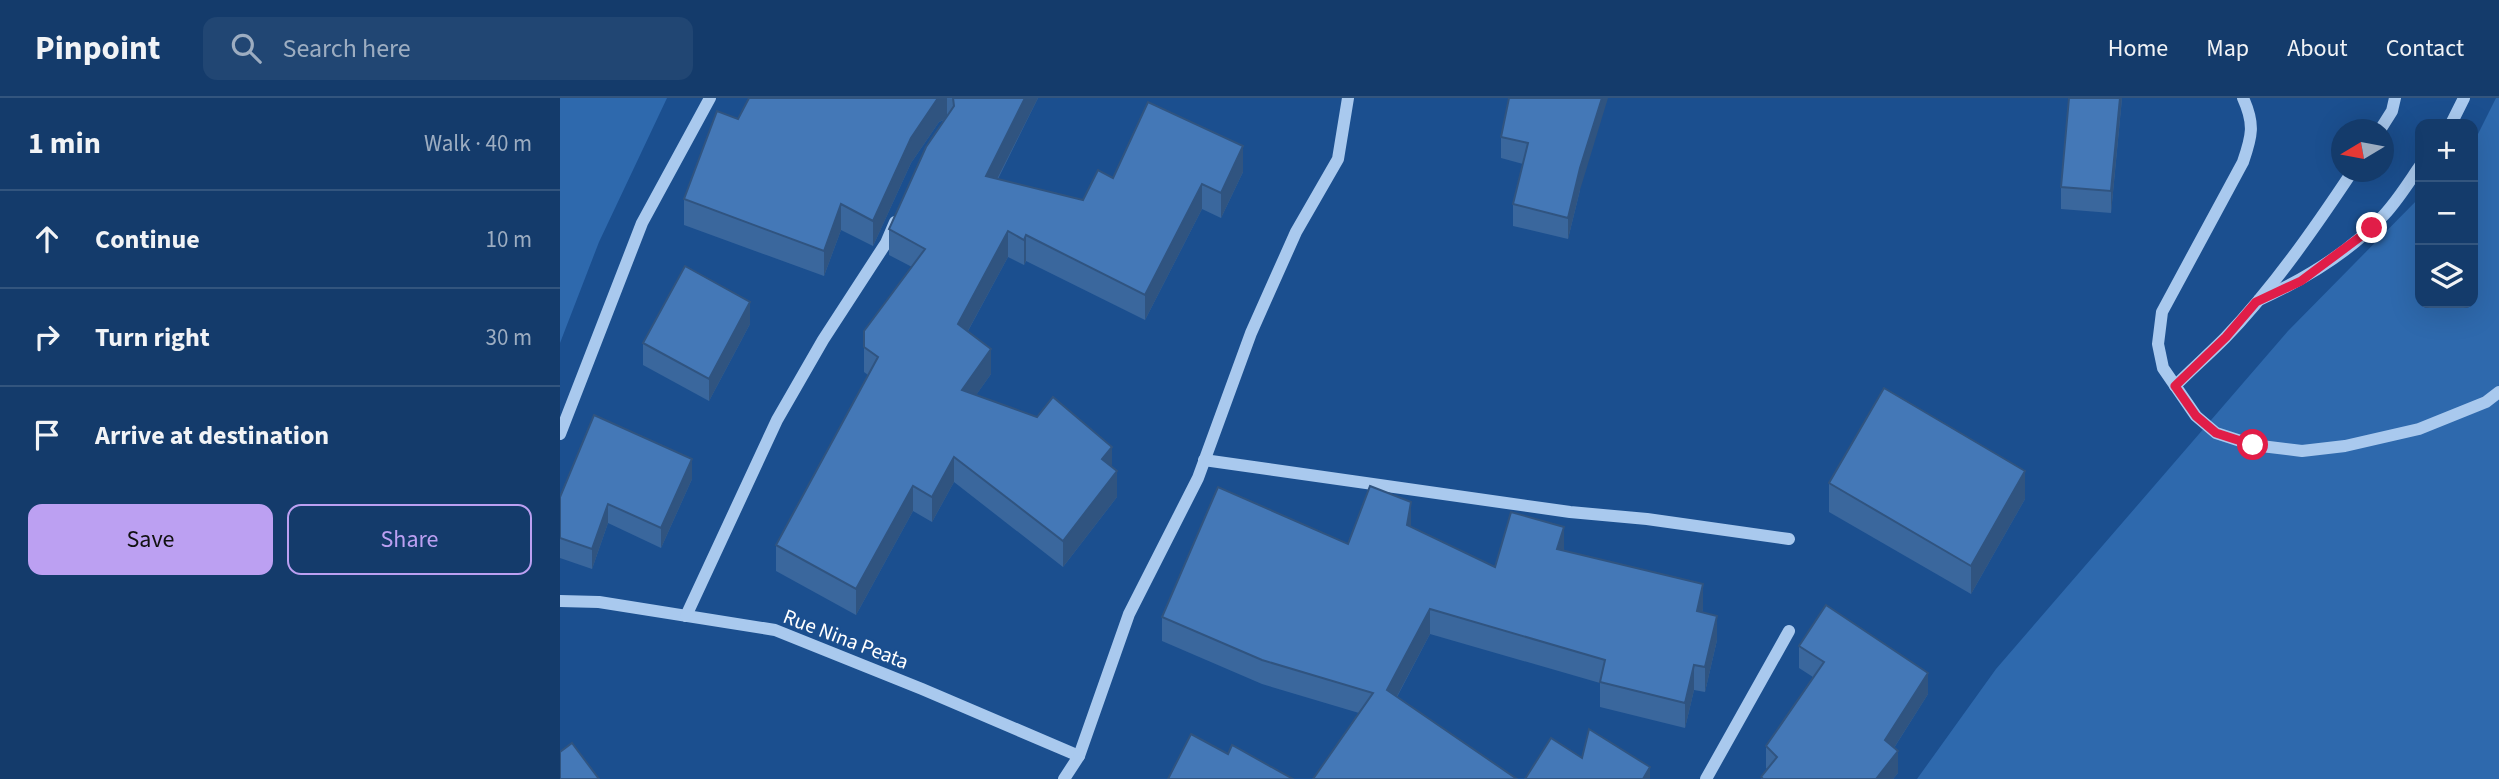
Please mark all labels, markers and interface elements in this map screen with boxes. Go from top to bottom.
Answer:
search box [203,17,693,80]
text: Pinpoint [35,25,161,72]
icon: search [227,29,265,67]
text: Search here [283,30,411,67]
text: Home [2108,31,2168,66]
text: Map [2206,31,2249,66]
text: About [2287,31,2348,66]
text: Contact [2386,31,2464,66]
north arrow [2331,119,2394,182]
map controls [2415,119,2478,308]
button: + [2415,119,2478,182]
text: 1 min [28,122,101,165]
text: Walk · 40 m [424,127,532,160]
button: − [2415,182,2478,245]
route end [2356,212,2387,243]
icon: ahead [28,220,66,258]
text: Continue [95,221,200,258]
text: 10 m [485,223,532,256]
button: layers [2415,245,2478,308]
icon: right [28,318,66,356]
text: Turn right [95,319,210,356]
text: 30 m [485,321,532,354]
icon: arrive [28,416,66,454]
text: Arrive at destination [95,417,329,454]
route start [2237,429,2268,460]
button: Save [28,504,273,575]
button: Share [287,504,532,575]
street label: Rue Nina Peata [779,601,913,677]

